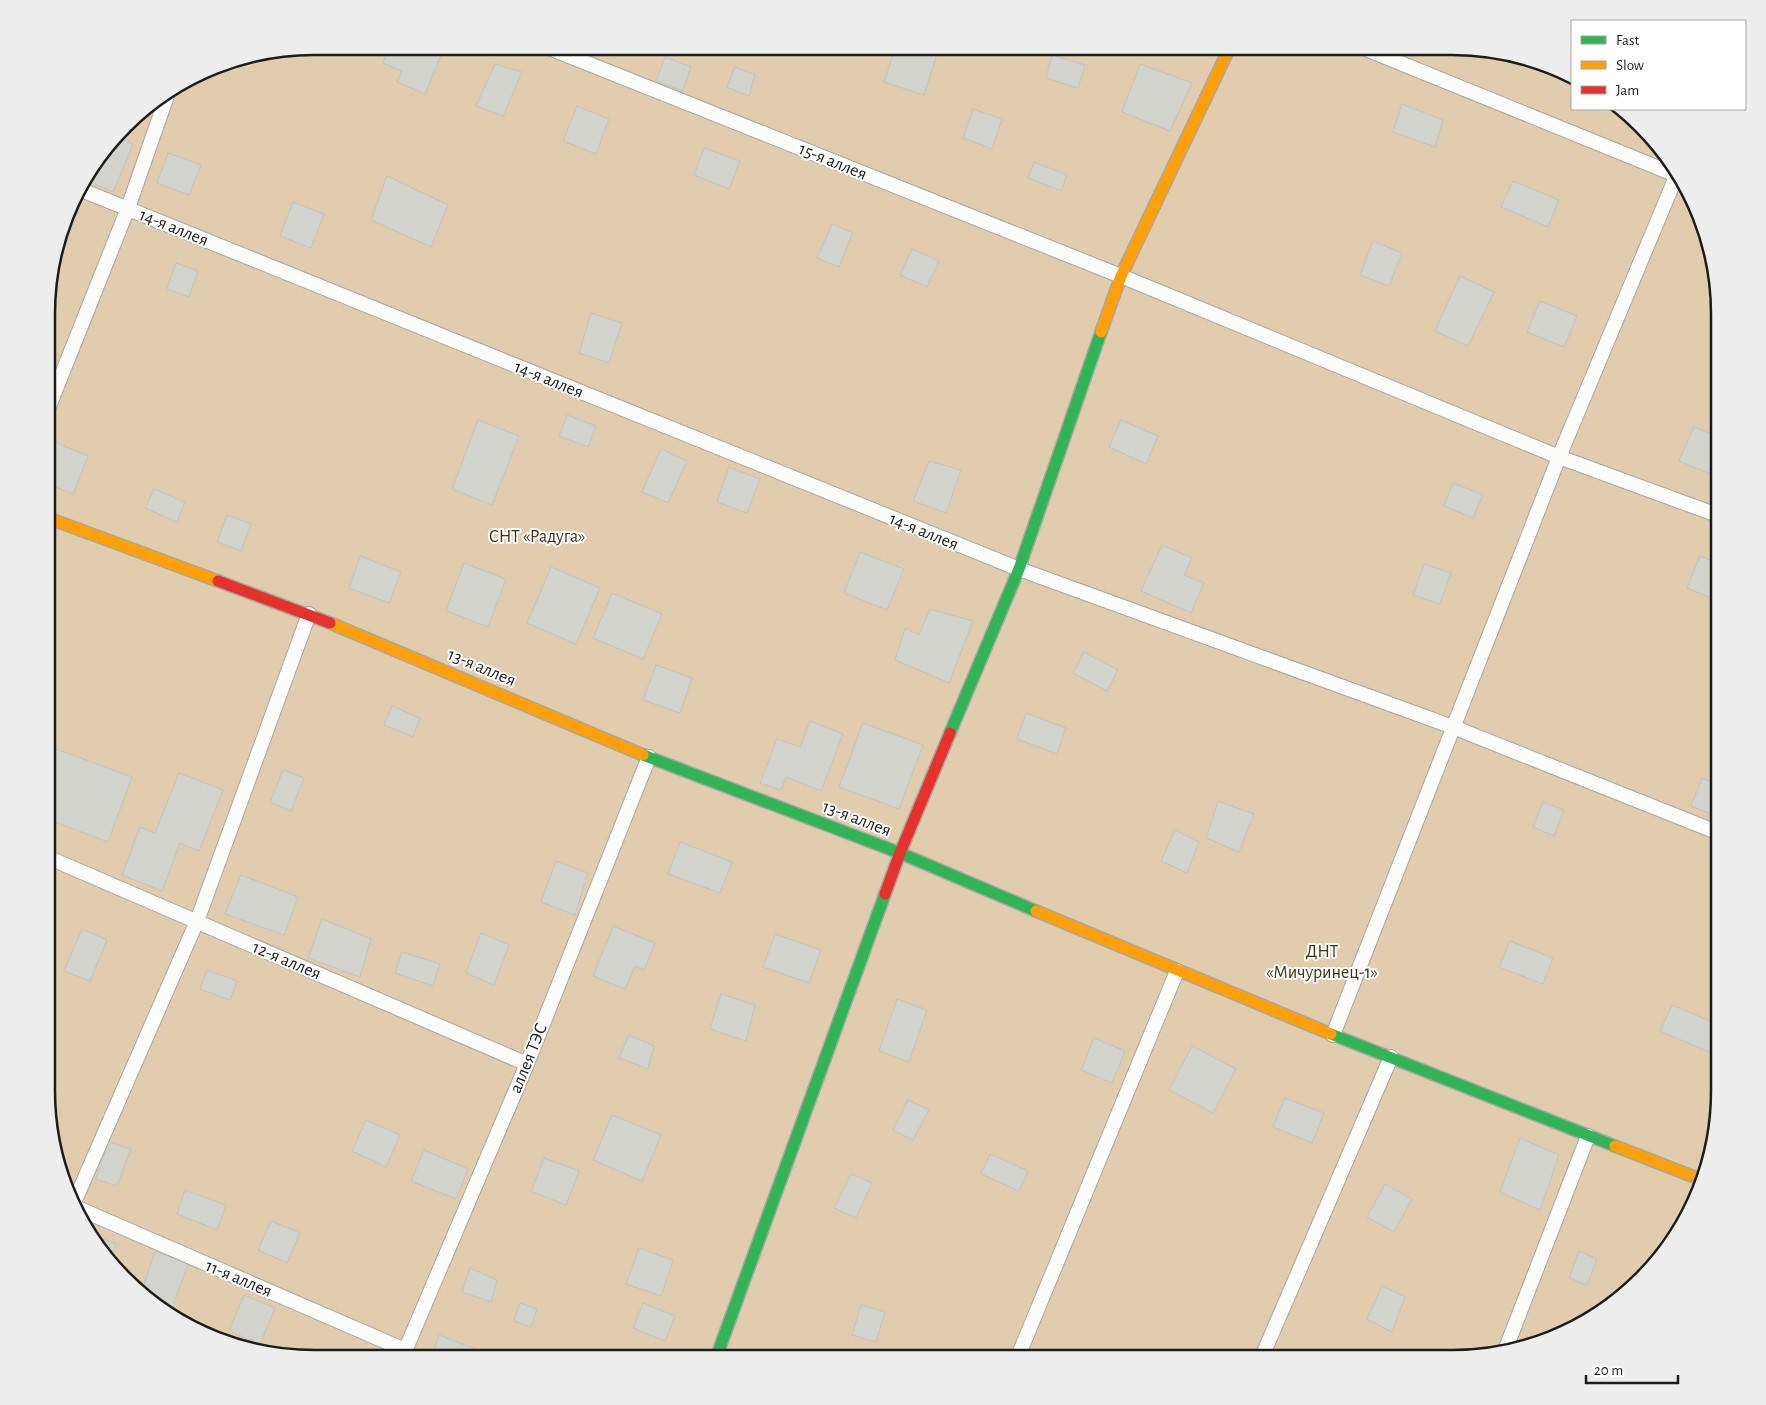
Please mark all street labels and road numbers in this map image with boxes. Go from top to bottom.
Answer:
street label: 15-я аллея [796,140,869,184]
street label: 14-я аллея [136,206,211,250]
street label: 14-я аллея [511,358,586,402]
street label: 14-я аллея [886,510,961,554]
street label: 13-я аллея [445,646,518,690]
street label: 13-я аллея [820,798,893,840]
street label: 12-я аллея [250,938,324,983]
street label: аллея ТЭС [507,1021,551,1096]
street label: 11-я аллея [203,1257,275,1301]

